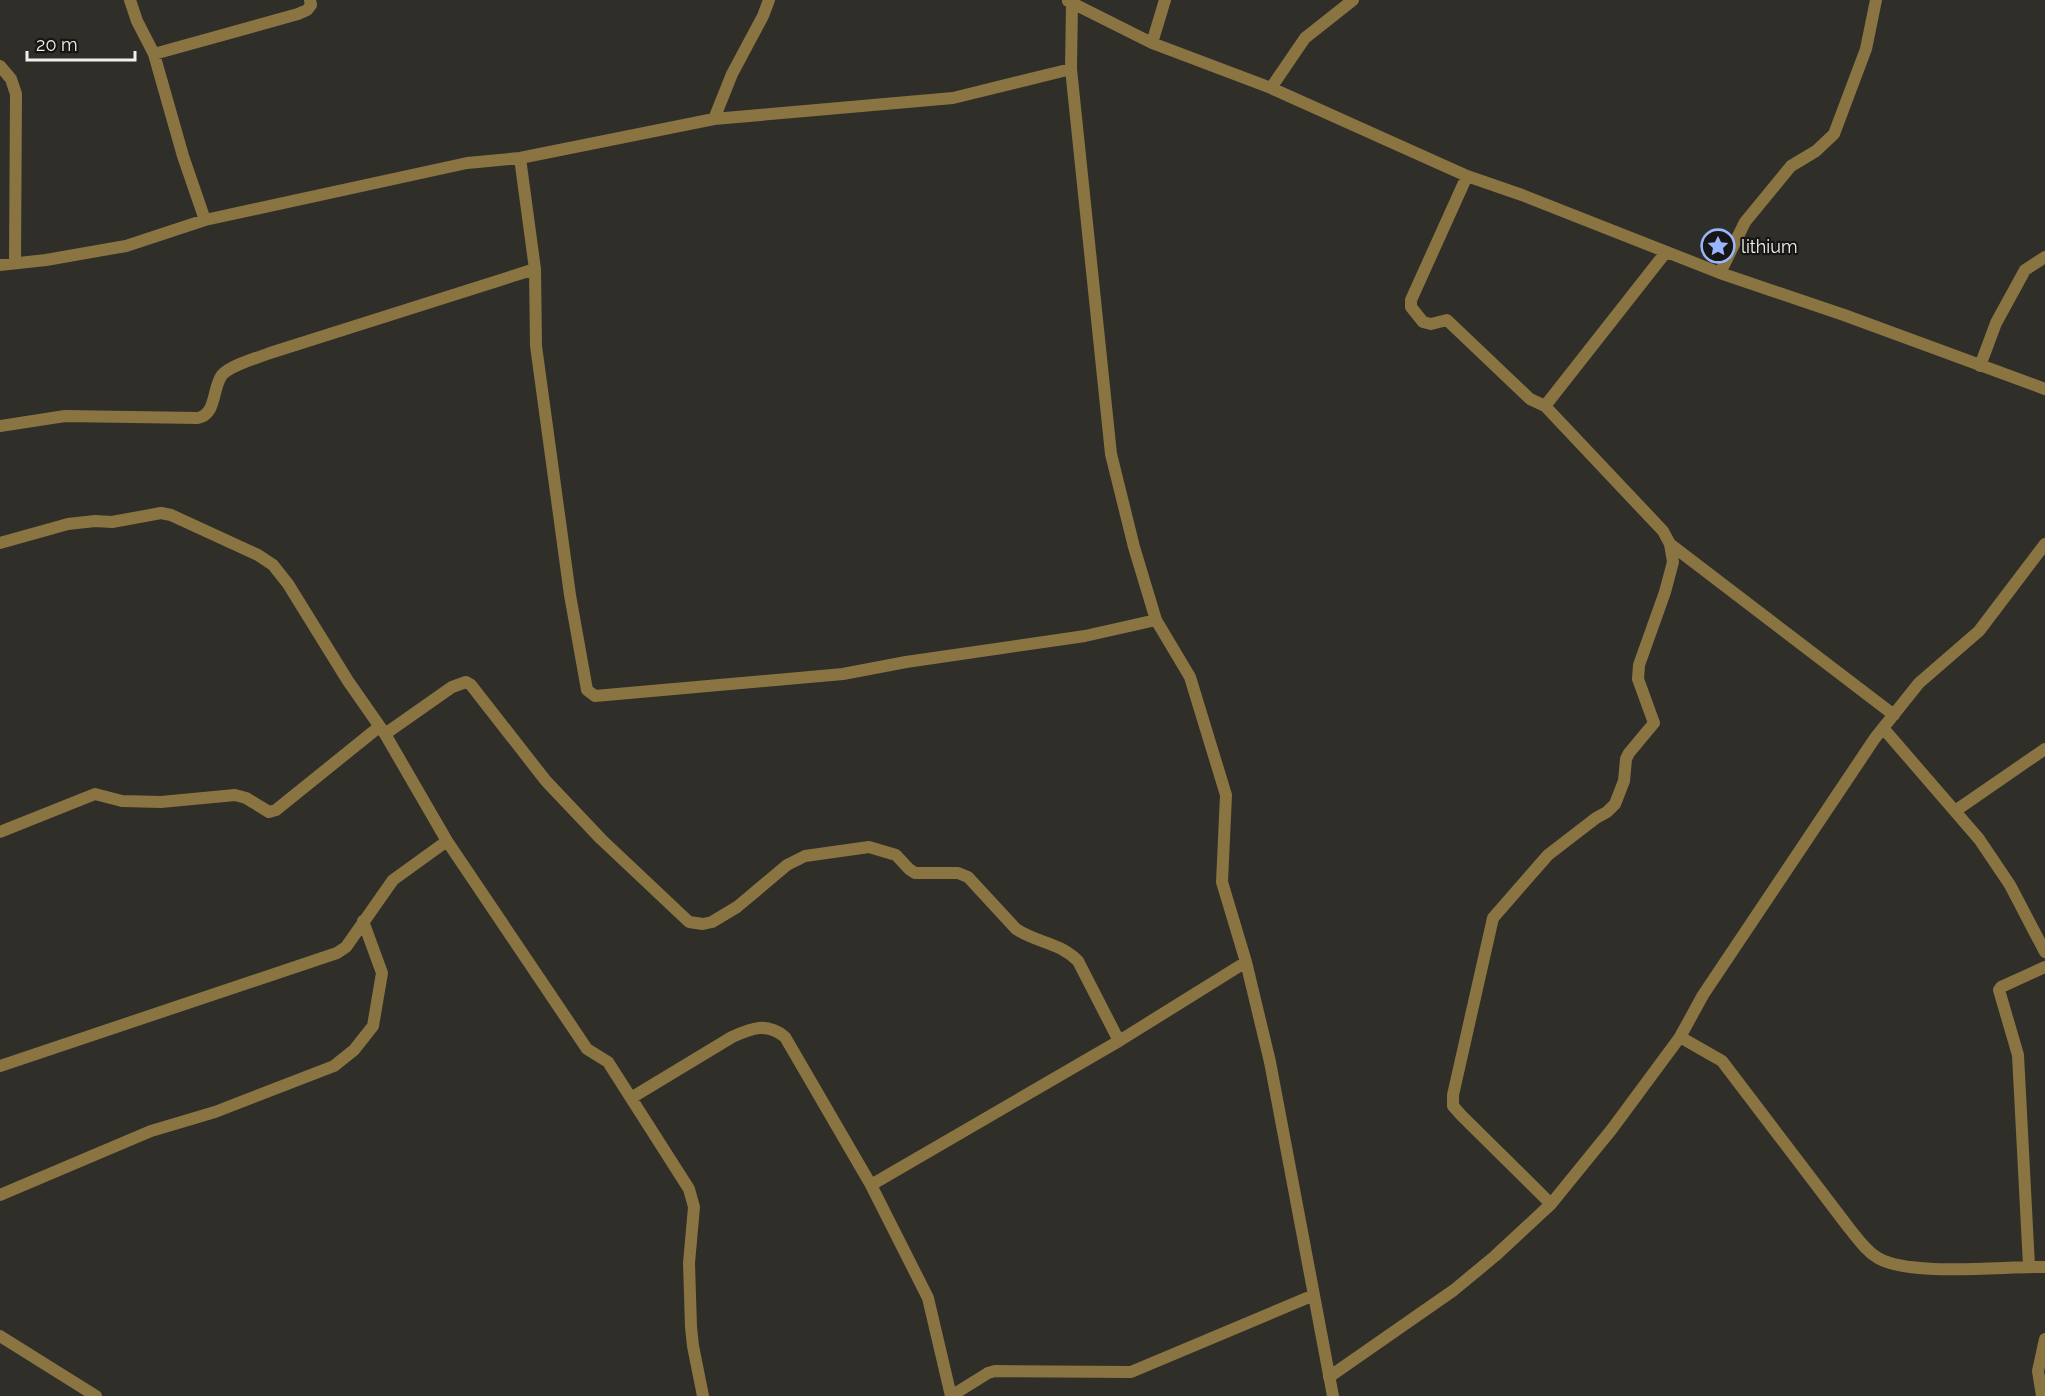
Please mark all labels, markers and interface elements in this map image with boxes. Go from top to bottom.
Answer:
scale bar [27,24,135,62]
text: 20 m [36,34,78,55]
place icon: lithium [1700,228,1736,264]
place label: lithium [1741,236,1798,257]

